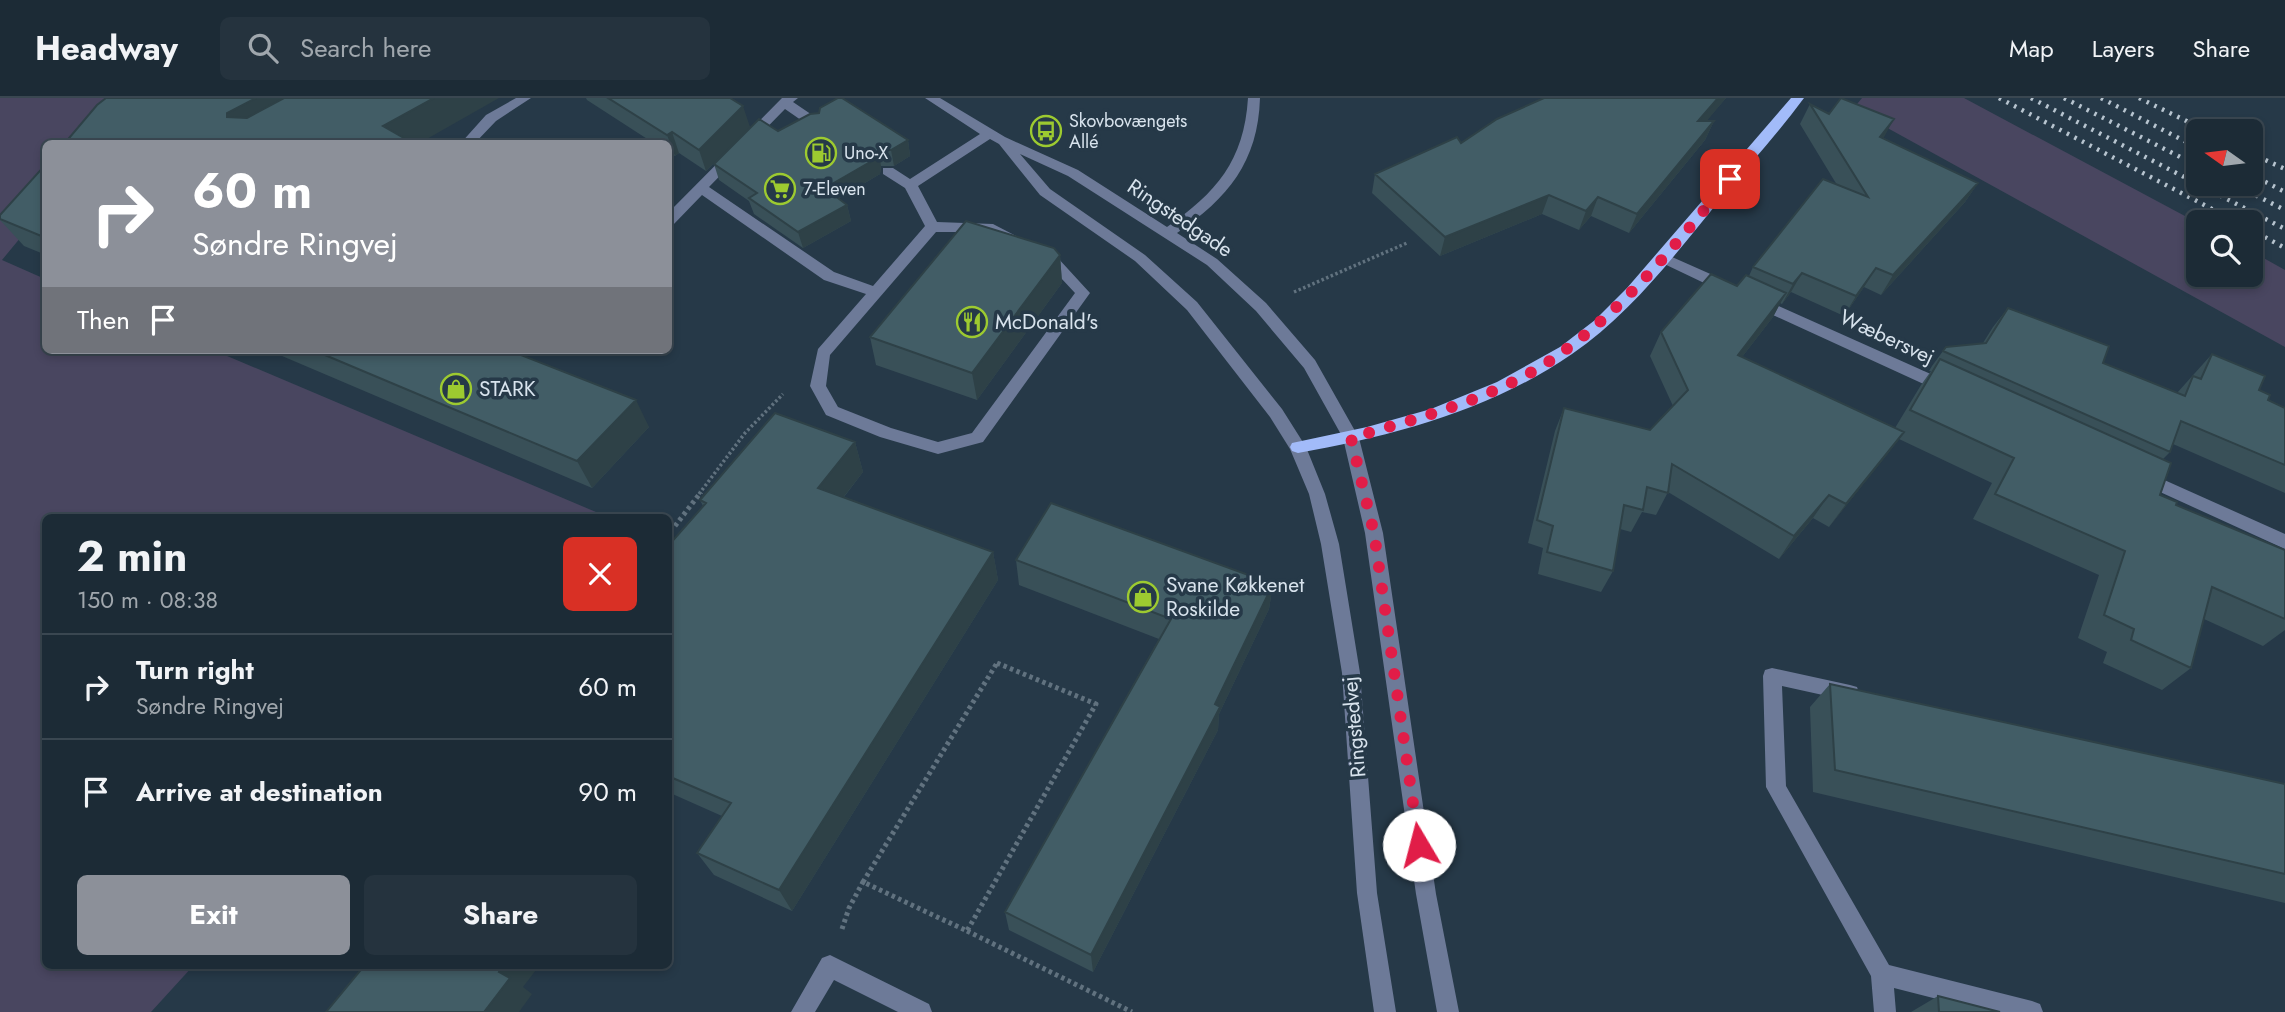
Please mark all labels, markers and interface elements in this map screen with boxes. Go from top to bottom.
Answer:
search box [220,17,710,80]
text: Headway [35,25,178,72]
icon: search [244,29,282,67]
text: Search here [300,29,431,67]
text: Map [2009,31,2054,66]
text: Layers [2092,31,2154,66]
text: Share [2192,31,2250,66]
place label: Skovbovængets Allé [1069,108,1187,155]
bus stop icon: Skovbovængets Allé [1029,114,1063,148]
north arrow [2186,119,2263,196]
map controls [2186,119,2263,287]
fuel station icon: Uno-X [804,136,838,170]
place label: Uno-X [844,140,888,166]
pin [1700,149,1760,209]
text: 60 m [192,156,312,226]
icon: arrive [1711,160,1749,198]
icon: right [77,168,168,259]
supermarket icon: 7-Eleven [763,172,797,206]
street label: Ringstedgade [1121,172,1239,264]
place label: 7-Eleven [803,176,866,202]
button: search [2186,210,2263,287]
text: Søndre Ringvej [192,221,398,267]
text: Then [77,301,130,339]
icon: arrive [144,301,182,339]
street label: Wæbersvej [1835,302,1939,372]
restaurant icon: McDonald's [955,305,989,339]
place label: McDonald's [995,307,1098,337]
shop icon: STARK [439,372,473,406]
place label: STARK [479,374,536,404]
text: 2 min [77,526,187,587]
button: close [563,537,637,611]
place label: Svane Køkkenet Roskilde [1166,570,1304,624]
shop icon: Svane Køkkenet Roskilde [1126,580,1160,614]
text: 150 m · 08:38 [77,583,218,617]
text: Turn right [136,651,254,689]
icon: right [77,668,115,706]
text: 60 m [578,668,637,706]
street label: Ringstedvej [1335,675,1373,779]
text: Søndre Ringvej [136,689,284,723]
icon: arrive [77,773,115,811]
text: Arrive at destination [136,773,383,811]
text: 90 m [578,773,637,811]
position arrow [1382,808,1456,882]
button: Exit [77,875,350,955]
button: Share [364,875,637,955]

